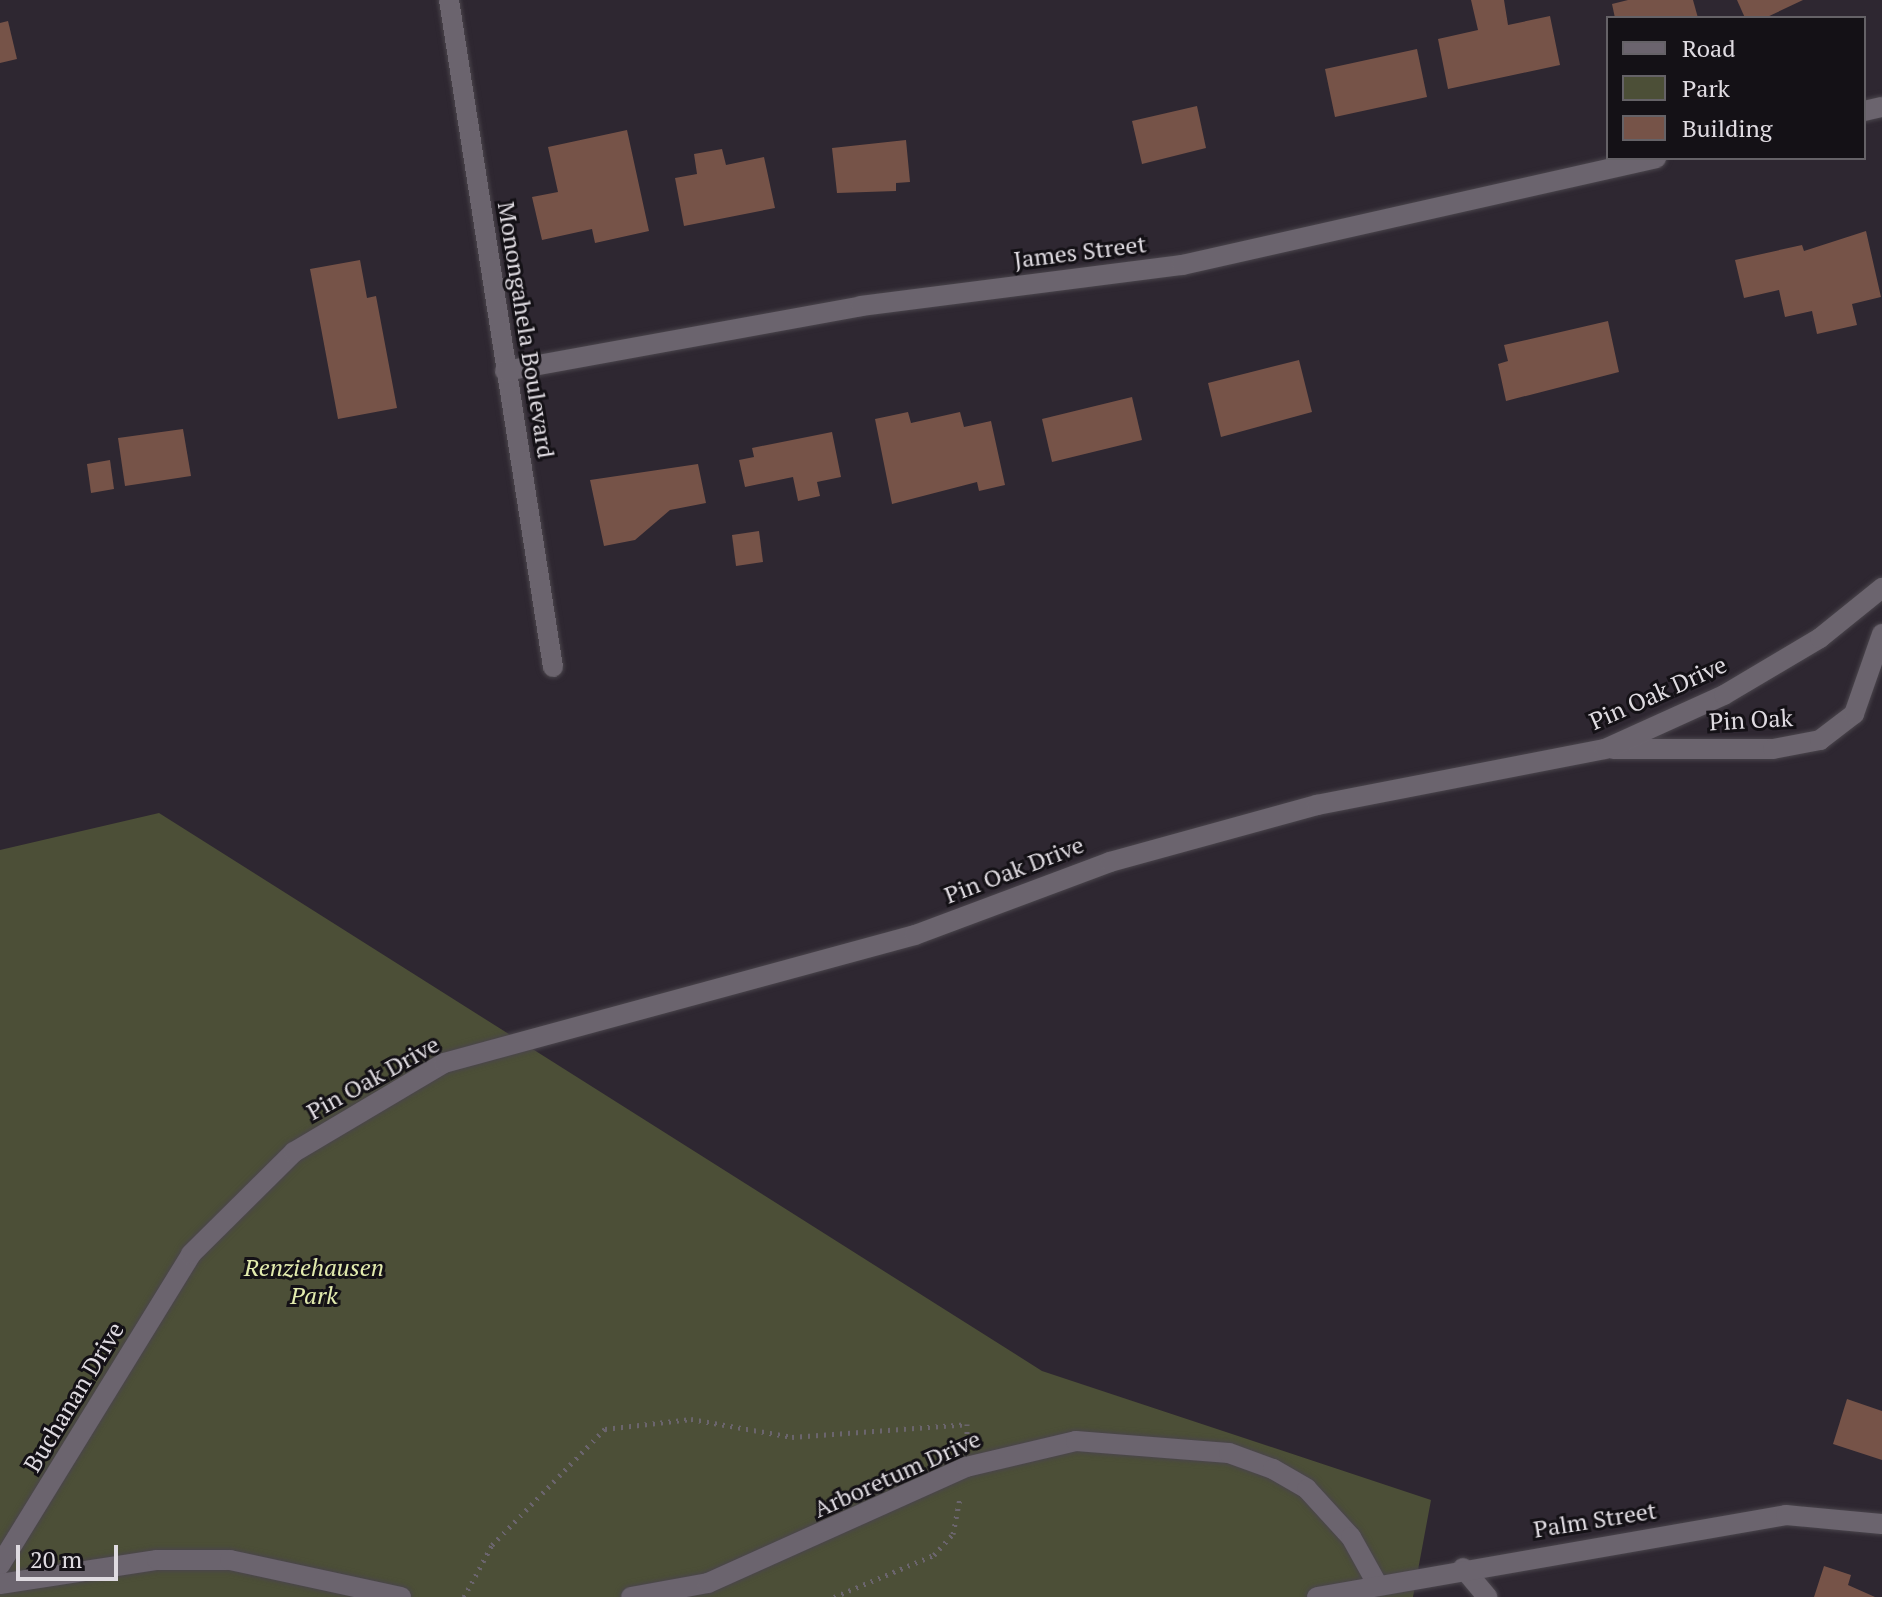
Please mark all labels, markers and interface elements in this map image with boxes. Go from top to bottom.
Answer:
legend [1606,16,1866,160]
text: Road [1682,32,1736,64]
text: Park [1682,72,1730,104]
text: Building [1682,112,1772,144]
street label: Monongahela Boulevard [491,200,561,460]
street label: James Street [1012,230,1148,274]
street label: Pin Oak Drive [1585,650,1731,736]
street label: Pin Oak [1708,703,1794,737]
street label: Pin Oak Drive [940,830,1088,910]
street label: Pin Oak Drive [302,1030,444,1126]
park label: Renziehausen Park [244,1254,384,1310]
street label: Buchanan Drive [18,1317,130,1477]
street label: Arboretum Drive [809,1424,985,1524]
street label: Palm Street [1531,1496,1659,1544]
scale bar [20,1529,122,1579]
text: 20 m [30,1543,82,1575]

